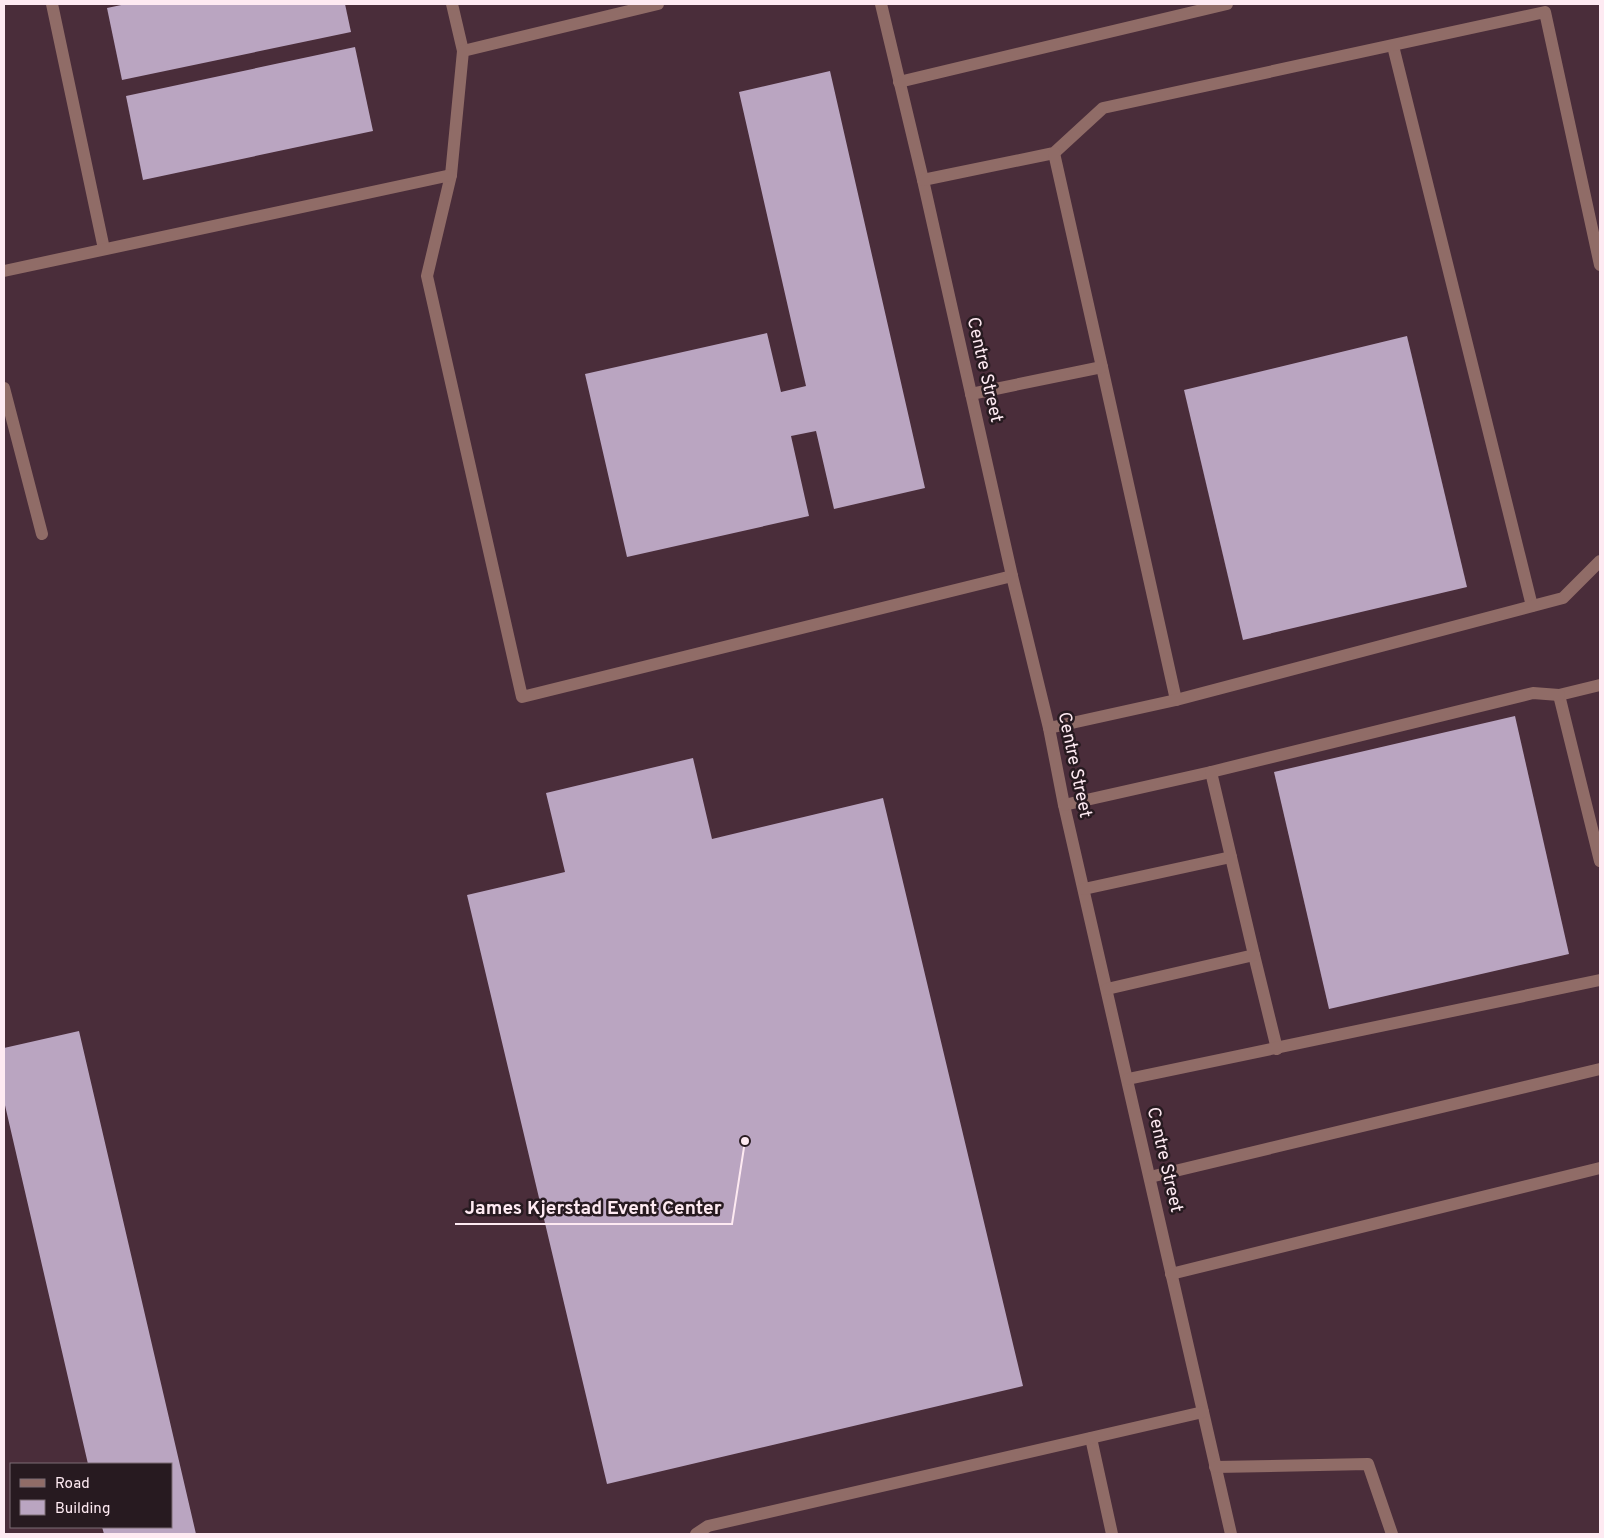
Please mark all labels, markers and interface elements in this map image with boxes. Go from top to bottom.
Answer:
street label: Centre Street [961,315,1007,425]
street label: Centre Street [1052,710,1096,820]
street label: Centre Street [1141,1105,1187,1215]
callout: James Kjerstad Event Center [455,1190,732,1224]
text: James Kjerstad Event Center [464,1197,722,1221]
legend [10,1463,172,1528]
text: Road [55,1475,90,1494]
text: Building [55,1500,110,1519]

